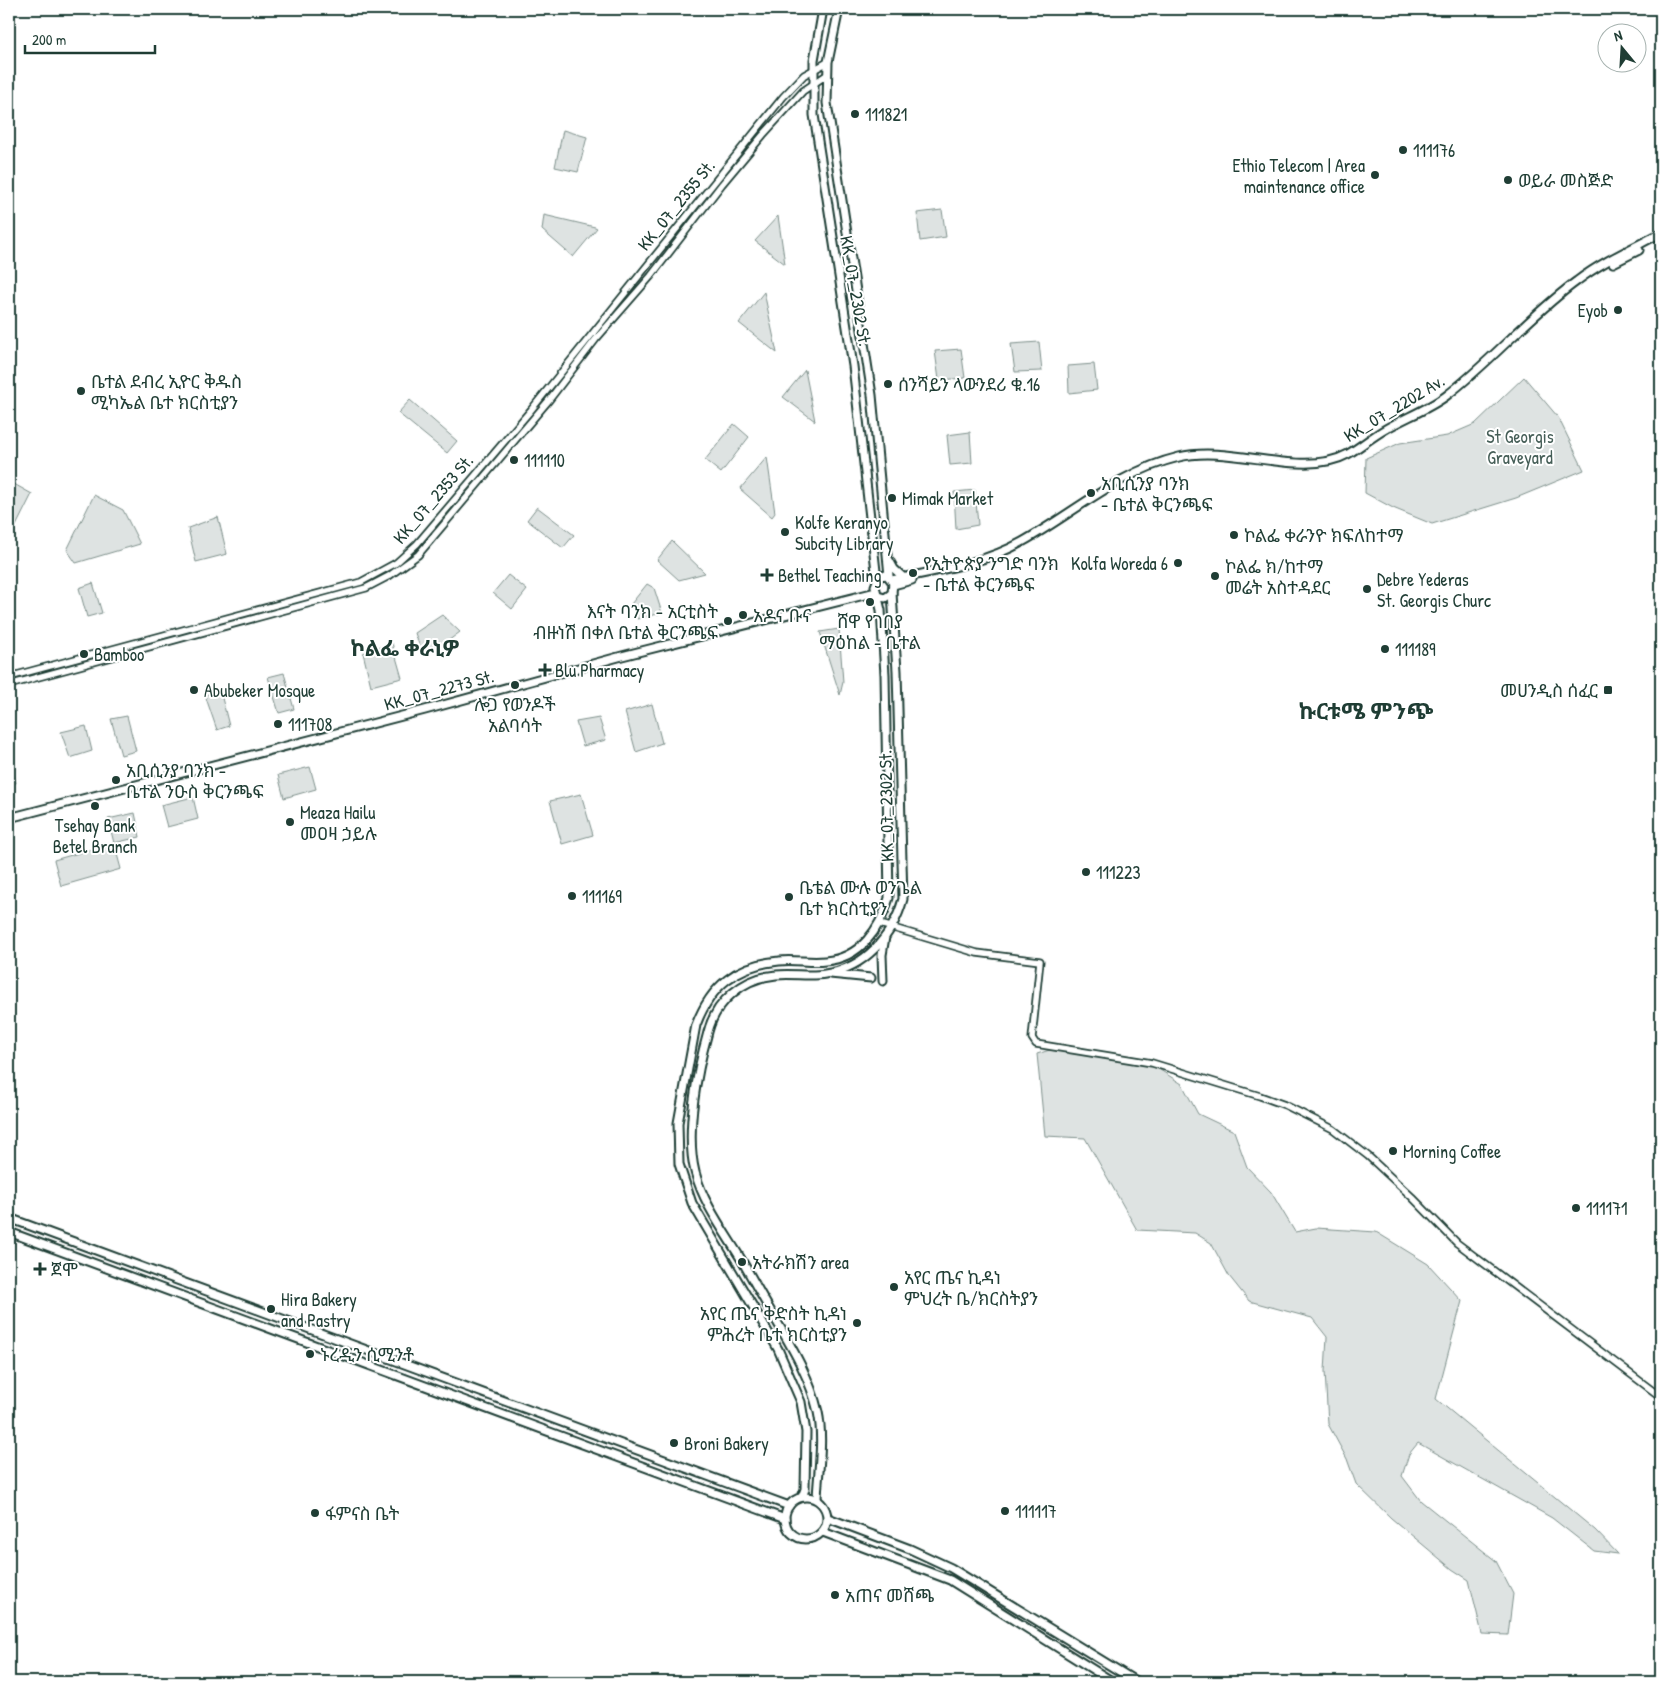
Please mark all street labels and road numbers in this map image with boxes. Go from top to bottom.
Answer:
street label: KK_07_2355 St. [632,154,720,256]
street label: KK_07_2302 St. [834,234,878,348]
street label: KK_07_2202 Av. [1339,368,1449,448]
street label: KK_07_2353 St. [387,449,479,549]
street label: KK_07_2273 St. [381,663,497,717]
street label: KK_07_2302 St. [873,750,899,862]

